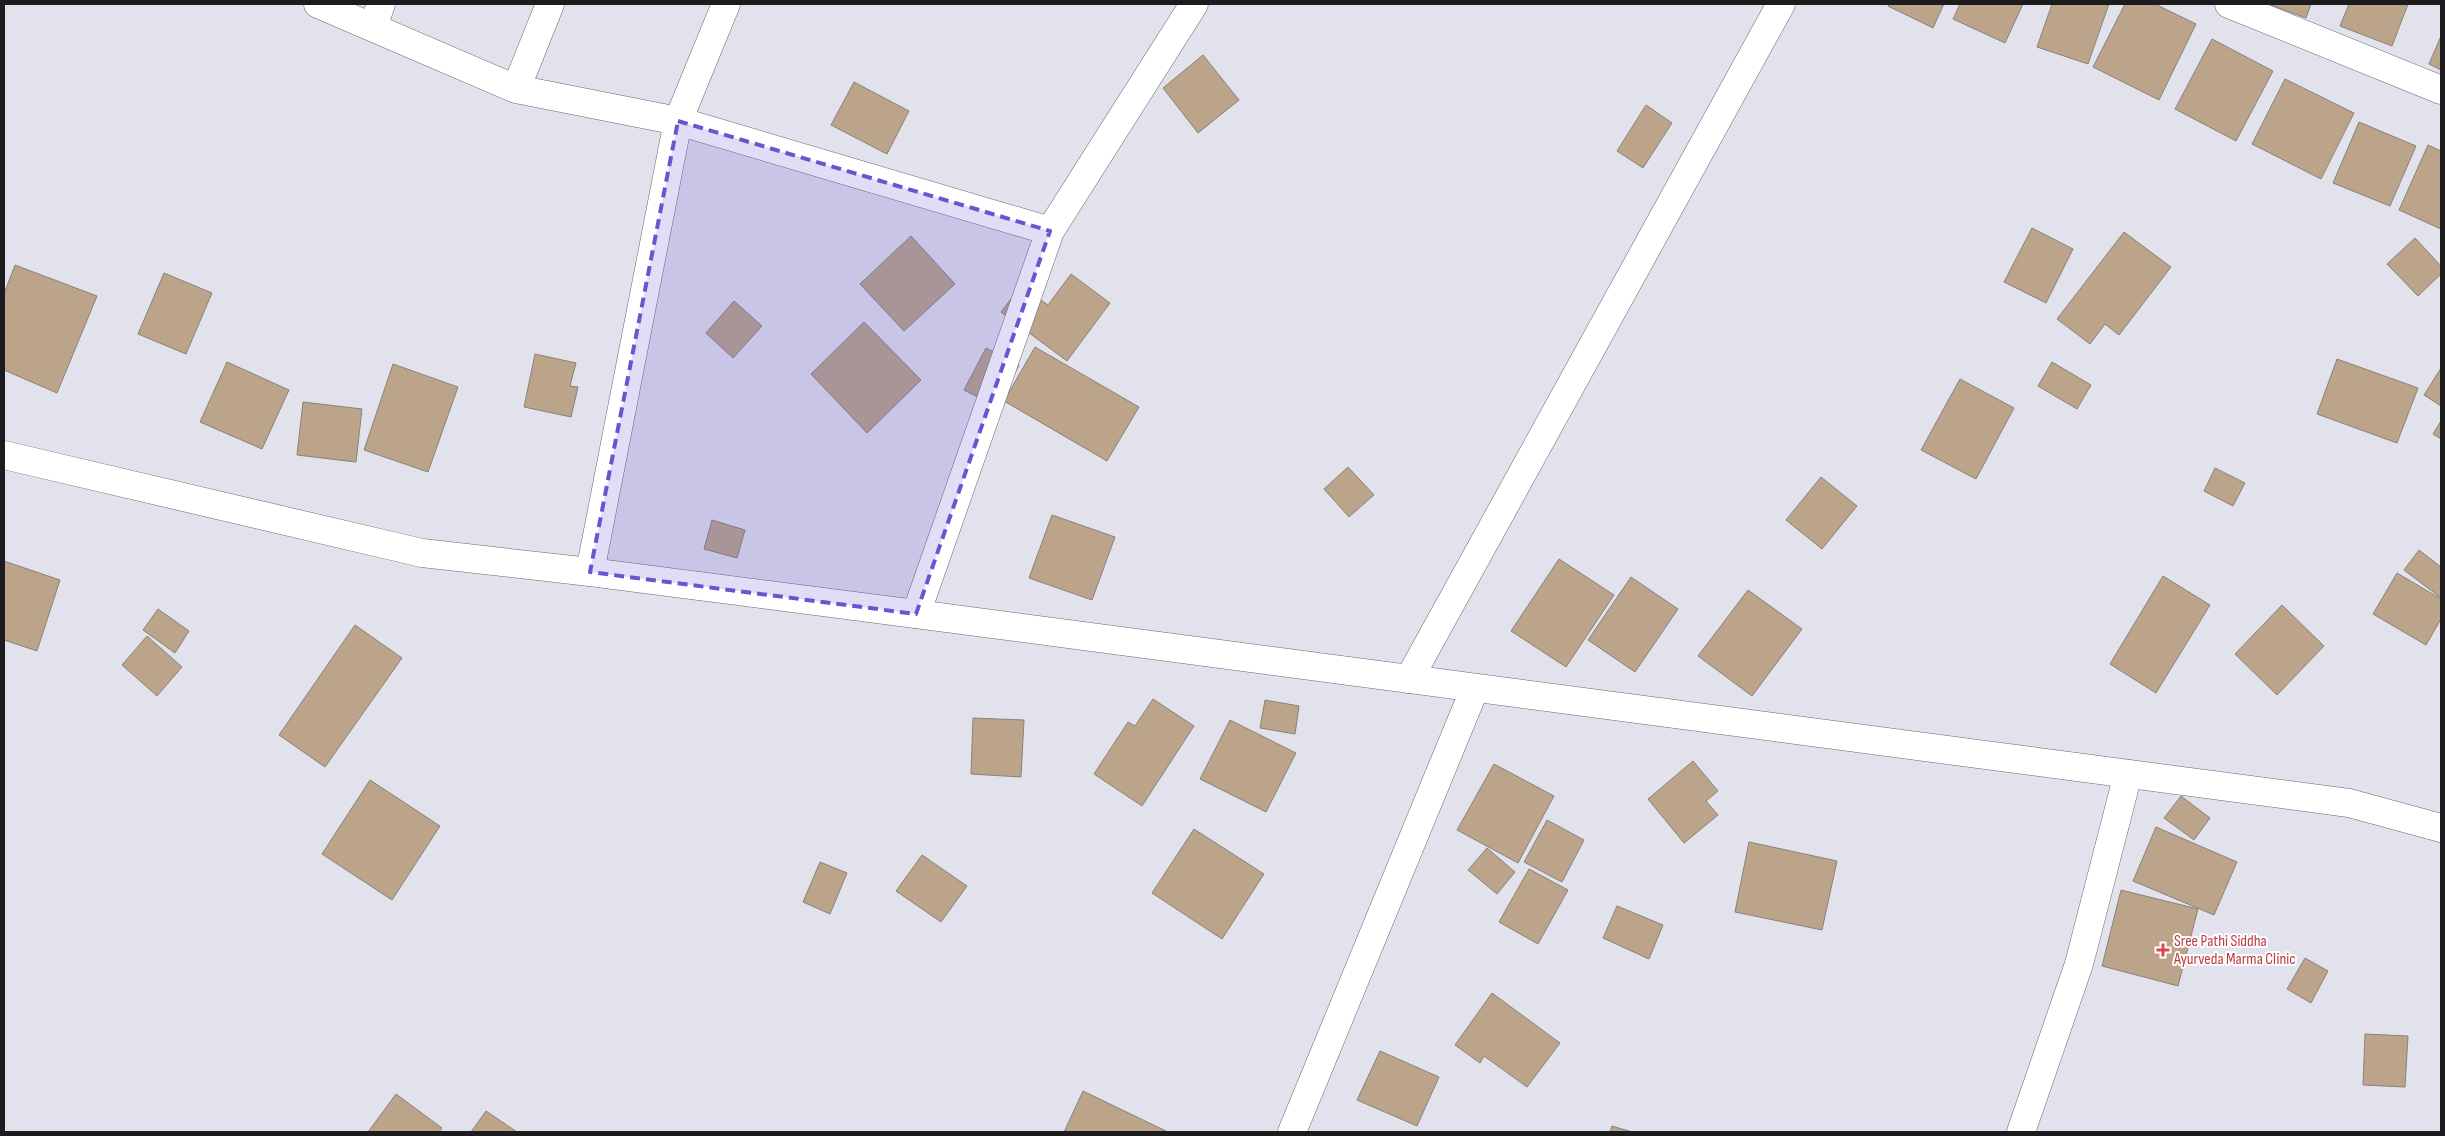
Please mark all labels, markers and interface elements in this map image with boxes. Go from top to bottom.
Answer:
place label: Sree Pathi Siddha Ayurveda Marma Clinic [2173,932,2296,969]
marker: Sree Pathi Siddha Ayurveda Marma Clinic [2156,943,2170,957]

